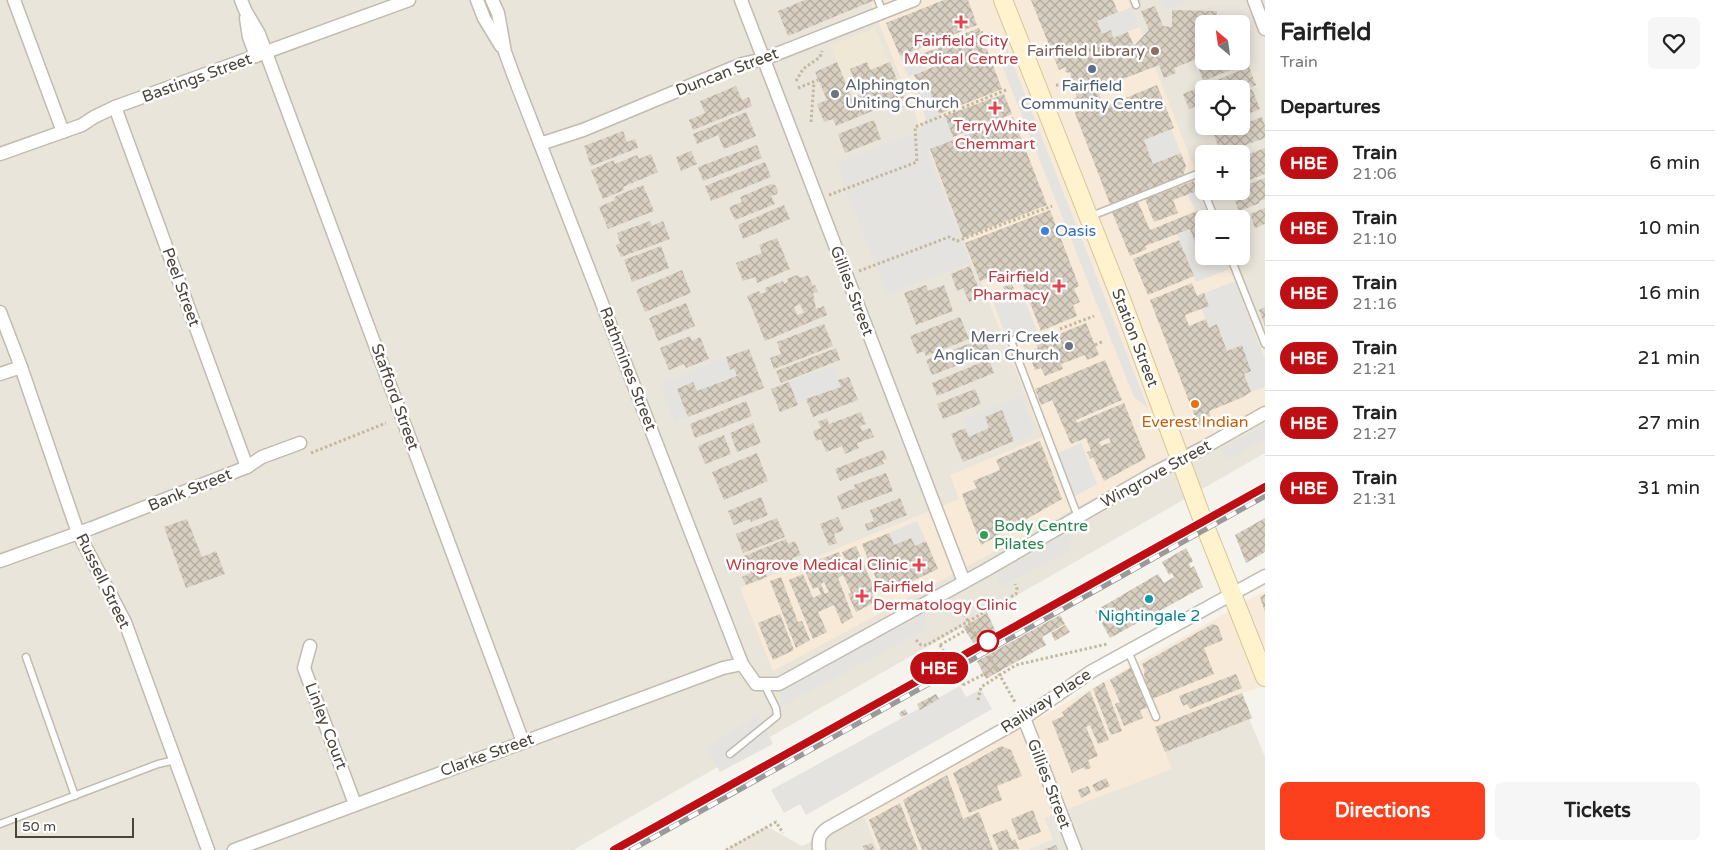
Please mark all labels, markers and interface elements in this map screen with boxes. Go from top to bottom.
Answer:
marker: Fairfield City Medical Centre [954,15,968,29]
north arrow [1195,15,1250,70]
map controls [1195,15,1250,265]
button: heart [1648,17,1700,69]
text: Fairfield [1280,18,1371,47]
place label: Fairfield City Medical Centre [904,31,1018,69]
place label: Fairfield Library [1027,41,1145,61]
street label: Duncan Street [673,43,781,101]
marker: Fairfield Library [1149,45,1161,57]
street label: Bastings Street [139,49,255,107]
text: Train [1280,52,1318,72]
marker: Fairfield Community Centre [1086,63,1098,75]
place label: Alphington Uniting Church [845,75,959,113]
place label: Fairfield Community Centre [1021,76,1163,114]
button: locate [1195,80,1250,135]
marker: Alphington Uniting Church [829,88,841,100]
text: Departures [1280,96,1380,118]
marker: TerryWhite Chemmart [989,102,1001,114]
place label: TerryWhite Chemmart [953,116,1037,154]
text: Train [1353,142,1397,164]
button: + [1195,145,1250,200]
text: HBE [1290,152,1328,174]
text: 6 min [1649,152,1700,174]
text: 21:06 [1353,164,1397,184]
text: Train [1353,207,1397,229]
button: − [1195,210,1250,265]
text: HBE [1290,217,1328,239]
text: 10 min [1637,217,1700,239]
place label: Oasis [1055,221,1096,241]
marker: Oasis [1039,225,1051,237]
text: 21:10 [1353,229,1397,249]
street label: Gillies Street [826,243,878,339]
street label: Peel Street [157,245,205,329]
place label: Fairfield Pharmacy [973,267,1049,305]
text: Train [1353,272,1397,294]
marker: Fairfield Pharmacy [1053,280,1065,292]
text: HBE [1290,282,1328,304]
text: 16 min [1637,282,1700,304]
street label: Station Street [1107,286,1163,390]
text: 21:16 [1353,294,1397,314]
street label: Rathmines Street [595,304,661,434]
place label: Merri Creek Anglican Church [933,327,1059,365]
text: Train [1353,337,1397,359]
marker: Merri Creek Anglican Church [1063,340,1075,352]
street label: Stafford Street [366,341,424,453]
text: HBE [1290,347,1328,369]
text: 21 min [1637,347,1700,369]
text: 21:21 [1353,359,1397,379]
marker: Everest Indian [1189,398,1201,410]
text: Train [1353,402,1397,424]
place label: Everest Indian [1141,412,1249,432]
text: HBE [1290,412,1328,434]
text: 27 min [1637,412,1700,434]
text: 21:27 [1353,424,1397,444]
street label: Wingrove Street [1098,436,1214,512]
street label: Bank Street [145,464,235,516]
text: Train [1353,467,1397,489]
text: HBE [1290,477,1328,499]
text: 31 min [1637,477,1700,499]
text: 21:31 [1353,489,1397,509]
place label: Body Centre Pilates [994,516,1088,554]
marker: Body Centre Pilates [978,529,990,541]
street label: Russell Street [71,530,135,632]
place label: Wingrove Medical Clinic [726,555,908,575]
marker: Wingrove Medical Clinic [912,558,926,572]
place label: Fairfield Dermatology Clinic [873,577,1017,615]
marker: Fairfield Dermatology Clinic [855,589,869,603]
marker: Nightingale 2 [1143,593,1155,605]
place label: Nightingale 2 [1098,606,1200,626]
unlabelled marker [977,630,999,652]
line badge: HBE [910,652,968,684]
text: HBE [920,657,958,679]
street label: Railway Place [997,664,1095,738]
street label: Linley Court [300,680,352,772]
street label: Clarke Street [438,729,536,781]
street label: Gillies Street [1023,736,1075,832]
button: Directions [1280,782,1485,840]
button: Tickets [1495,782,1700,840]
scale bar [15,815,134,838]
text: 50 m [22,818,56,835]

